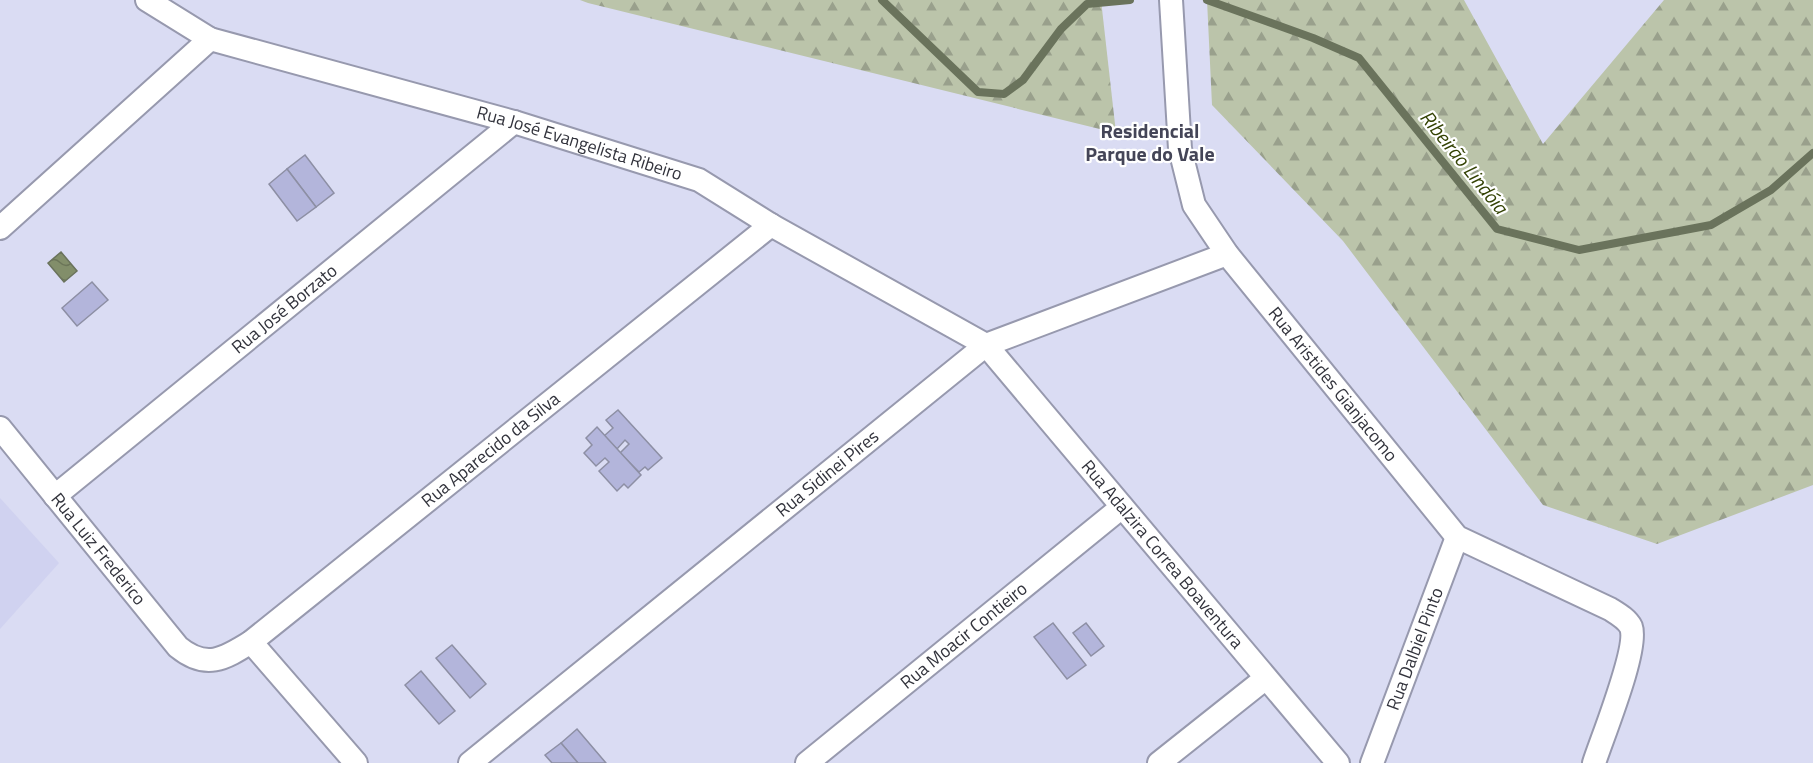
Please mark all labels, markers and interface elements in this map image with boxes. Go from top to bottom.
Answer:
street label: Rua José Evangelista Ribeiro [474,98,686,187]
water label: Ribeirão Lindóia [1413,103,1517,221]
district label: Residencial Parque do Vale [1085,115,1215,169]
street label: Rua José Borzato [225,257,343,360]
street label: Rua Aristides Gianjacomo [1262,301,1405,467]
street label: Rua Aparecido da Silva [415,385,565,513]
street label: Rua Sidinei Pires [770,423,884,523]
street label: Rua Adalzira Correa Boaventura [1075,454,1250,655]
street label: Rua Luiz Frederico [45,487,153,611]
street label: Rua Moacir Contieiro [894,575,1033,695]
street label: Rua Dalbiel Pinto [1379,583,1450,714]

